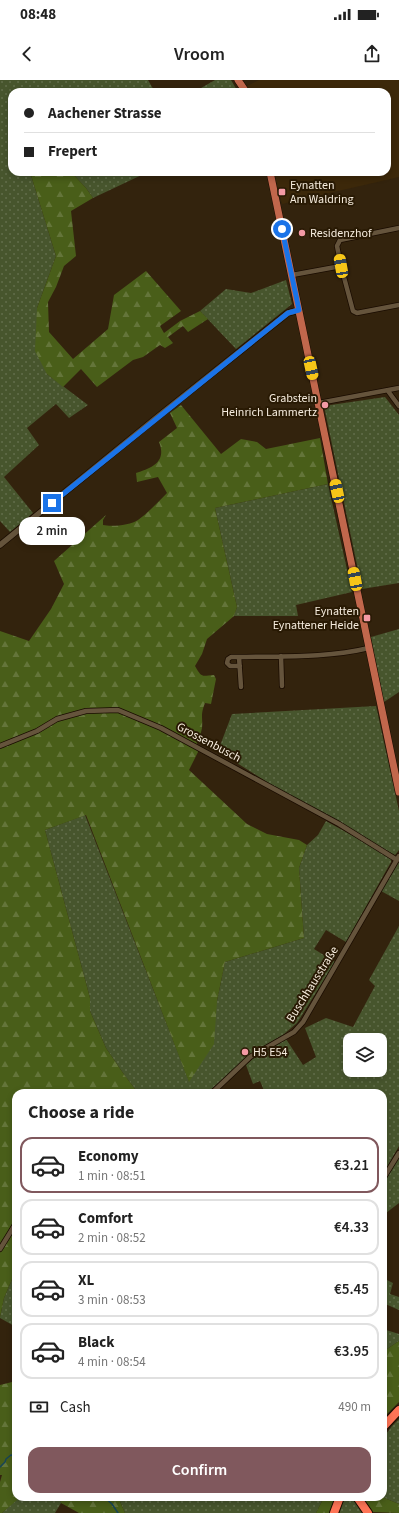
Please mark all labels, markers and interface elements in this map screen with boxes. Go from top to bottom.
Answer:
text: 08:48 [20,4,56,25]
text: Vroom [174,42,225,67]
icon: back [16,43,38,65]
icon: share [361,43,383,65]
text: Aachener Strasse [48,103,162,124]
text: Frepert [48,141,97,162]
place label: Eynatten Am Waldring [290,177,354,208]
marker: Eynatten Am Waldring [277,187,287,197]
route start [273,220,291,238]
place label: Residenzhof [310,225,372,242]
marker: Residenzhof [297,228,307,238]
car [333,253,349,279]
car [303,355,319,381]
place label: Grabstein Heinrich Lammertz [221,390,317,421]
marker: Grabstein Heinrich Lammertz [320,400,330,410]
car [329,478,345,504]
route end [43,494,61,512]
callout: 2 min [19,517,85,545]
text: 2 min [37,522,67,540]
car [347,566,363,592]
place label: Eynatten Eynattener Heide [273,603,359,634]
marker: Eynatten Eynattener Heide [362,613,372,623]
street label: Grossenbusch [174,718,244,767]
street label: Buschhausstraße [282,943,343,1025]
map controls [343,1033,387,1077]
button: layers [343,1033,387,1077]
place label: H5 E54 [253,1044,287,1061]
marker: H5 E54 [240,1047,250,1057]
text: Choose a ride [28,1100,134,1125]
text: Economy [78,1146,139,1167]
icon: car [30,1147,66,1183]
text: €3.21 [334,1155,369,1176]
text: 1 min · 08:51 [78,1167,146,1185]
text: Comfort [78,1208,133,1229]
icon: car [30,1209,66,1245]
text: €4.33 [334,1217,369,1238]
text: 2 min · 08:52 [78,1229,146,1247]
text: XL [78,1270,94,1291]
icon: car [30,1271,66,1307]
text: €5.45 [334,1279,369,1300]
text: 3 min · 08:53 [78,1291,146,1309]
text: Black [78,1332,115,1353]
icon: car [30,1333,66,1369]
text: €3.95 [334,1341,369,1362]
text: 4 min · 08:54 [78,1353,146,1371]
icon: cash [28,1396,50,1418]
text: Cash [60,1397,91,1418]
text: 490 m [338,1398,371,1416]
button: Confirm [28,1447,371,1493]

